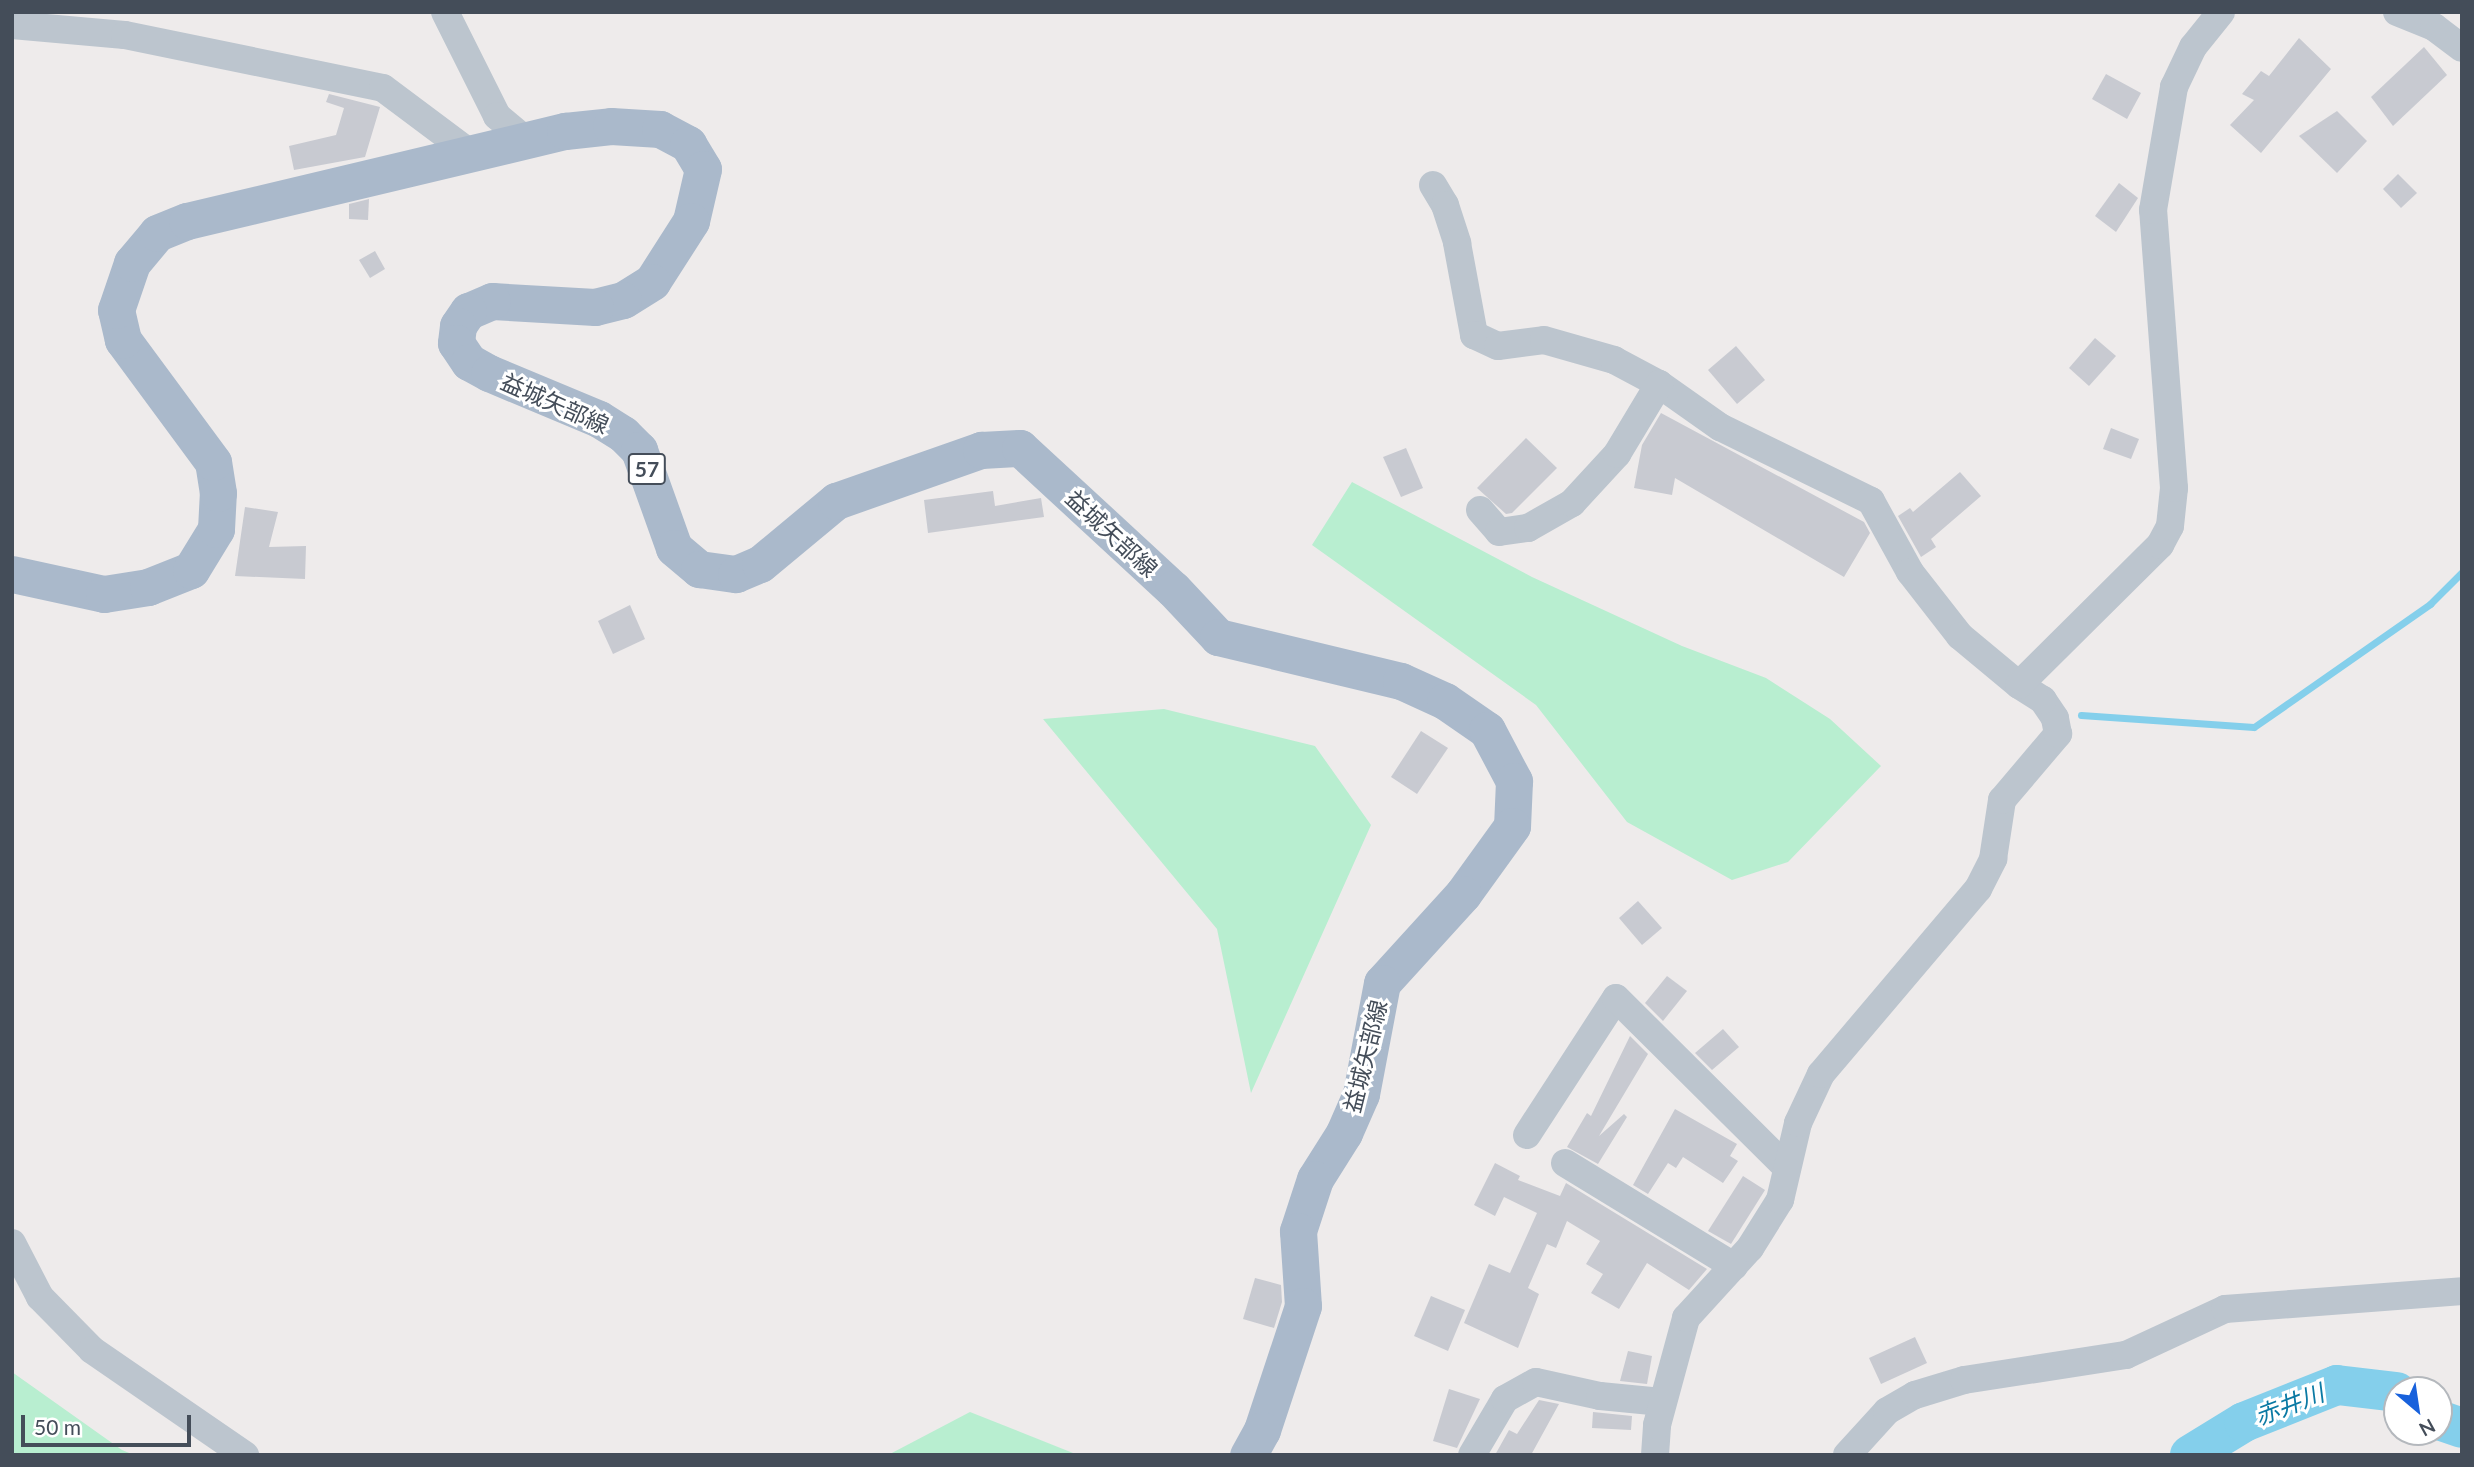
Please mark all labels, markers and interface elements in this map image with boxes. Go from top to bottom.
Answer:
street label: 益城矢部線 [497,367,613,439]
road number: 57 [628,452,666,486]
street label: 益城矢部線 [1061,484,1163,582]
street label: 益城矢部線 [1338,997,1392,1115]
north arrow [2383,1376,2453,1446]
water label: 赤井川 [2250,1378,2328,1430]
scale bar [24,1400,194,1444]
text: 50 m [34,1414,81,1439]
text: N [2415,1414,2439,1442]

